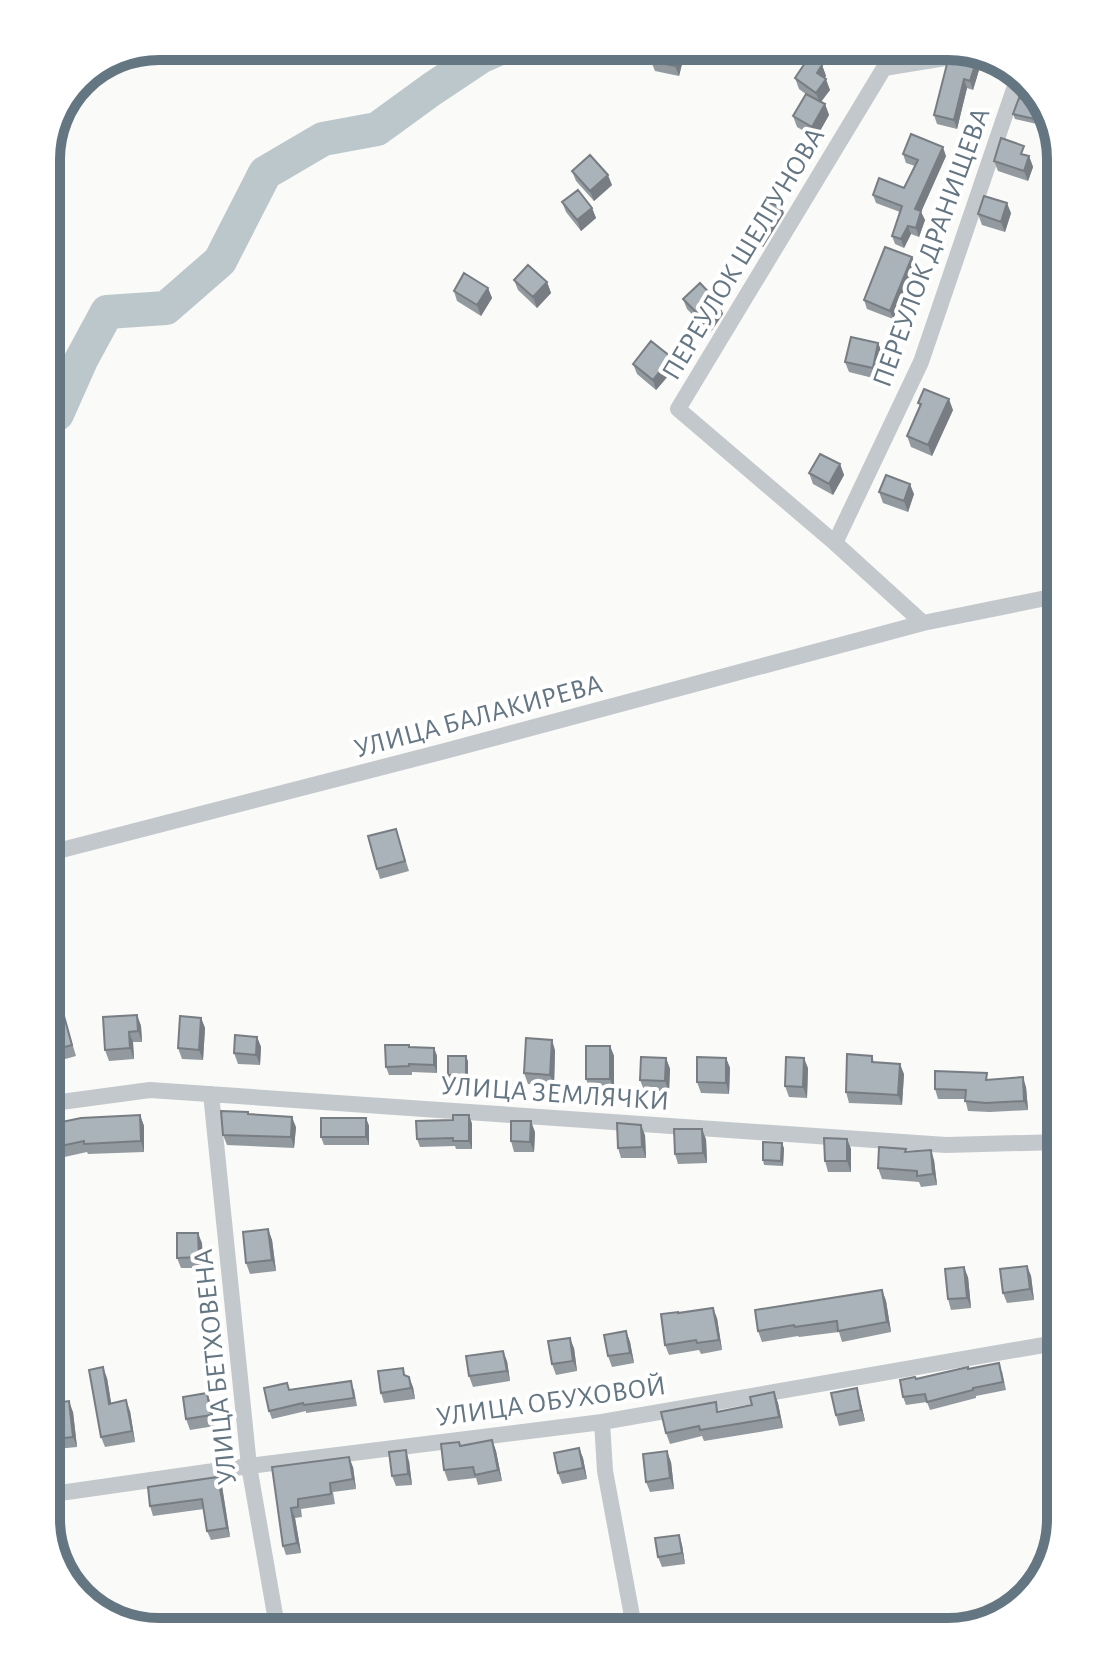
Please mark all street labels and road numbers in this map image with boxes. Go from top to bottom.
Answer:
street label: ПЕРЕУЛОК ДРАНИЩЕВА [868,104,995,391]
street label: ПЕРЕУЛОК ШЕЛГУНОВА [657,123,830,385]
street label: УЛИЦА БАЛАКИРЕВА [351,670,606,764]
street label: УЛИЦА ЗЕМЛЯЧКИ [440,1072,670,1116]
street label: УЛИЦА БЕТХОВЕНА [190,1247,242,1486]
street label: УЛИЦА ОБУХОВОЙ [435,1371,668,1432]

